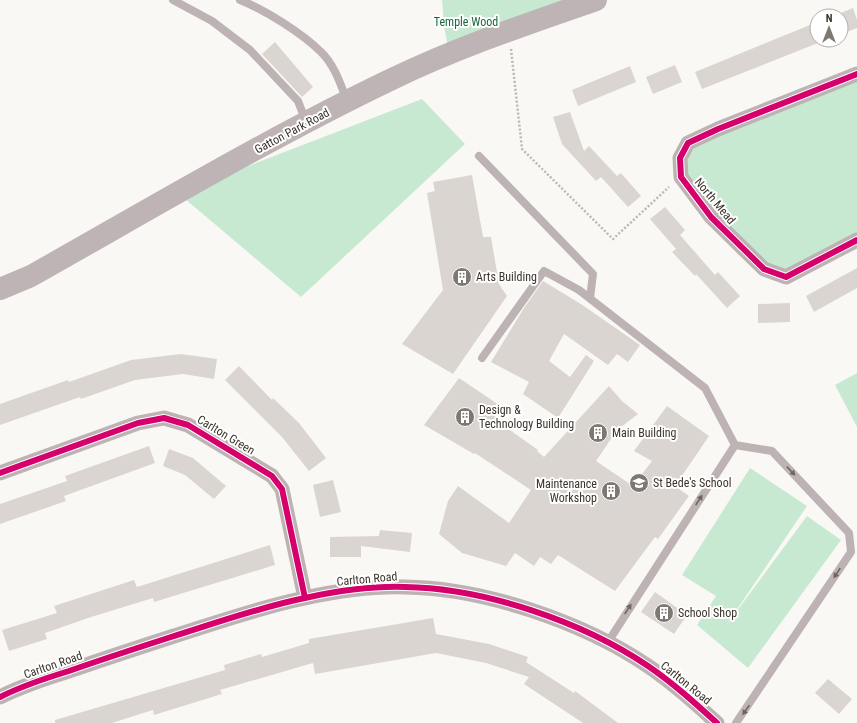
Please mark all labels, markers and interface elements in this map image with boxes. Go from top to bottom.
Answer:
north arrow [809,8,849,48]
text: N [826,12,833,25]
park label: Temple Wood [434,15,498,29]
street label: Gatton Park Road [252,105,332,157]
street label: North Mead [692,175,738,227]
building icon: Arts Building [451,266,473,288]
place label: Arts Building [476,270,537,284]
place label: Design & Technology Building [479,403,574,431]
building icon: Design & Technology Building [454,406,476,428]
street label: Carlton Green [195,412,257,458]
building icon: Main Building [587,422,609,444]
place label: Main Building [612,426,677,440]
one-way arrow [786,466,795,476]
school or university icon: St Bede's School [628,472,650,494]
place label: St Bede's School [653,476,731,490]
place label: Maintenance Workshop [536,477,597,505]
building icon: Maintenance Workshop [600,480,622,502]
one-way arrow [695,495,703,506]
one-way arrow [833,567,840,579]
street label: Carlton Road [336,569,398,589]
building icon: School Shop [653,602,675,624]
one-way arrow [624,604,632,614]
place label: School Shop [678,606,737,620]
street label: Carlton Road [22,648,84,682]
street label: Carlton Road [658,658,714,708]
one-way arrow [742,705,750,715]

